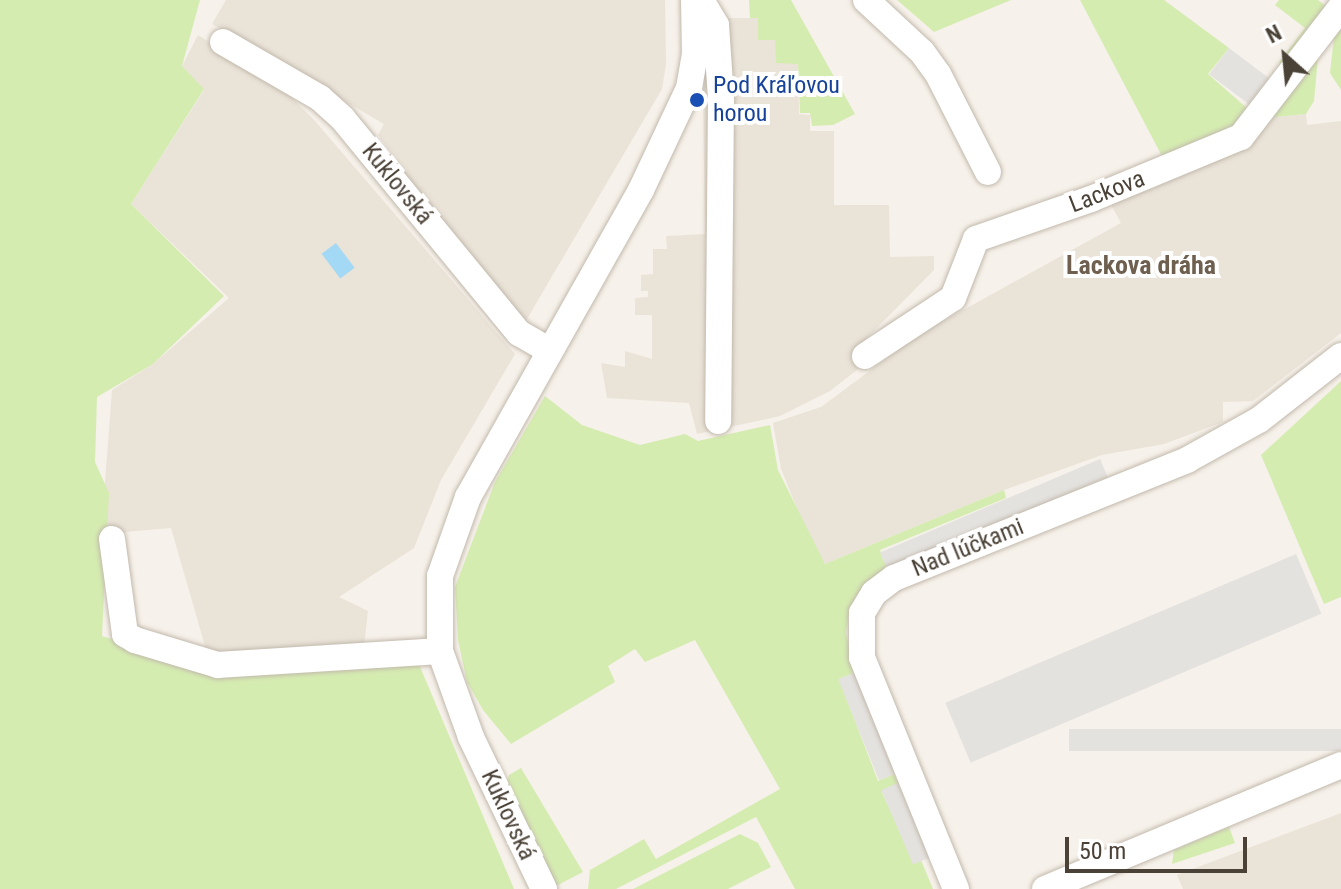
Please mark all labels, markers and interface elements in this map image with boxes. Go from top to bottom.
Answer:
north arrow [1245,16,1325,96]
text: N [1262,20,1286,48]
place label: Pod Kráľovou horou [713,72,840,128]
marker: Pod Kráľovou horou [688,91,706,109]
street label: Kuklovská [356,138,438,230]
street label: Lackova [1065,165,1149,219]
district label: Lackova dráha [1066,250,1216,282]
street label: Nad lúčkami [908,513,1028,583]
street label: Kuklovská [475,765,541,865]
scale bar [1069,821,1251,871]
text: 50 m [1079,837,1126,865]

